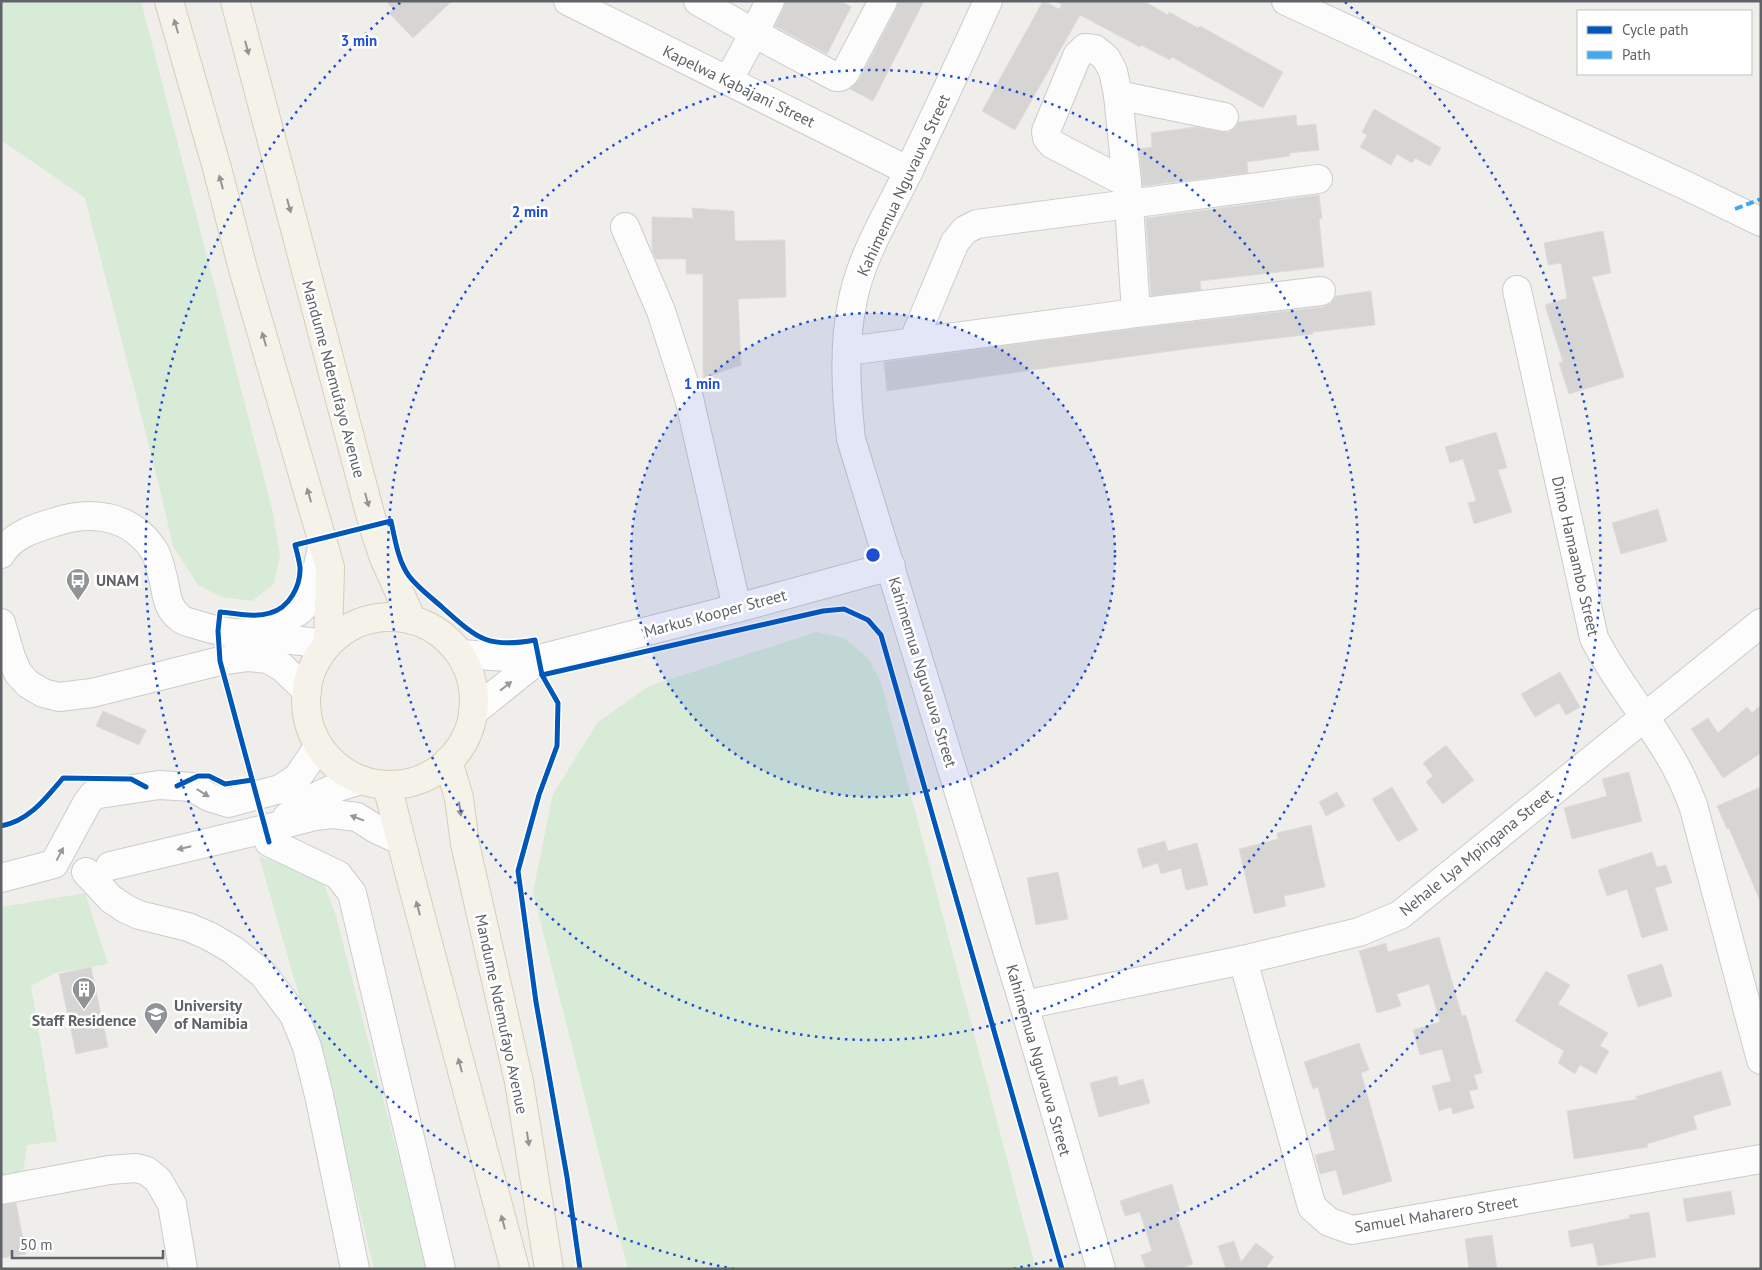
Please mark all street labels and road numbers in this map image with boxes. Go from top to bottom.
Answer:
street label: Kapelwa Kabajani Street [660,40,819,132]
street label: Kahimemua Nguvauva Street [852,90,954,279]
street label: Mandume Ndemufayo Avenue [298,278,370,480]
street label: Dimo Hamaambo Street [1548,474,1604,638]
street label: Kahimemua Nguvauva Street [884,574,962,770]
street label: Markus Kooper Street [641,584,789,642]
street label: Nehale Lya Mpingana Street [1395,784,1557,920]
street label: Mandume Ndemufayo Avenue [471,912,533,1116]
street label: Kahimemua Nguvauva Street [1002,962,1076,1159]
street label: Samuel Maharero Street [1353,1191,1520,1237]

